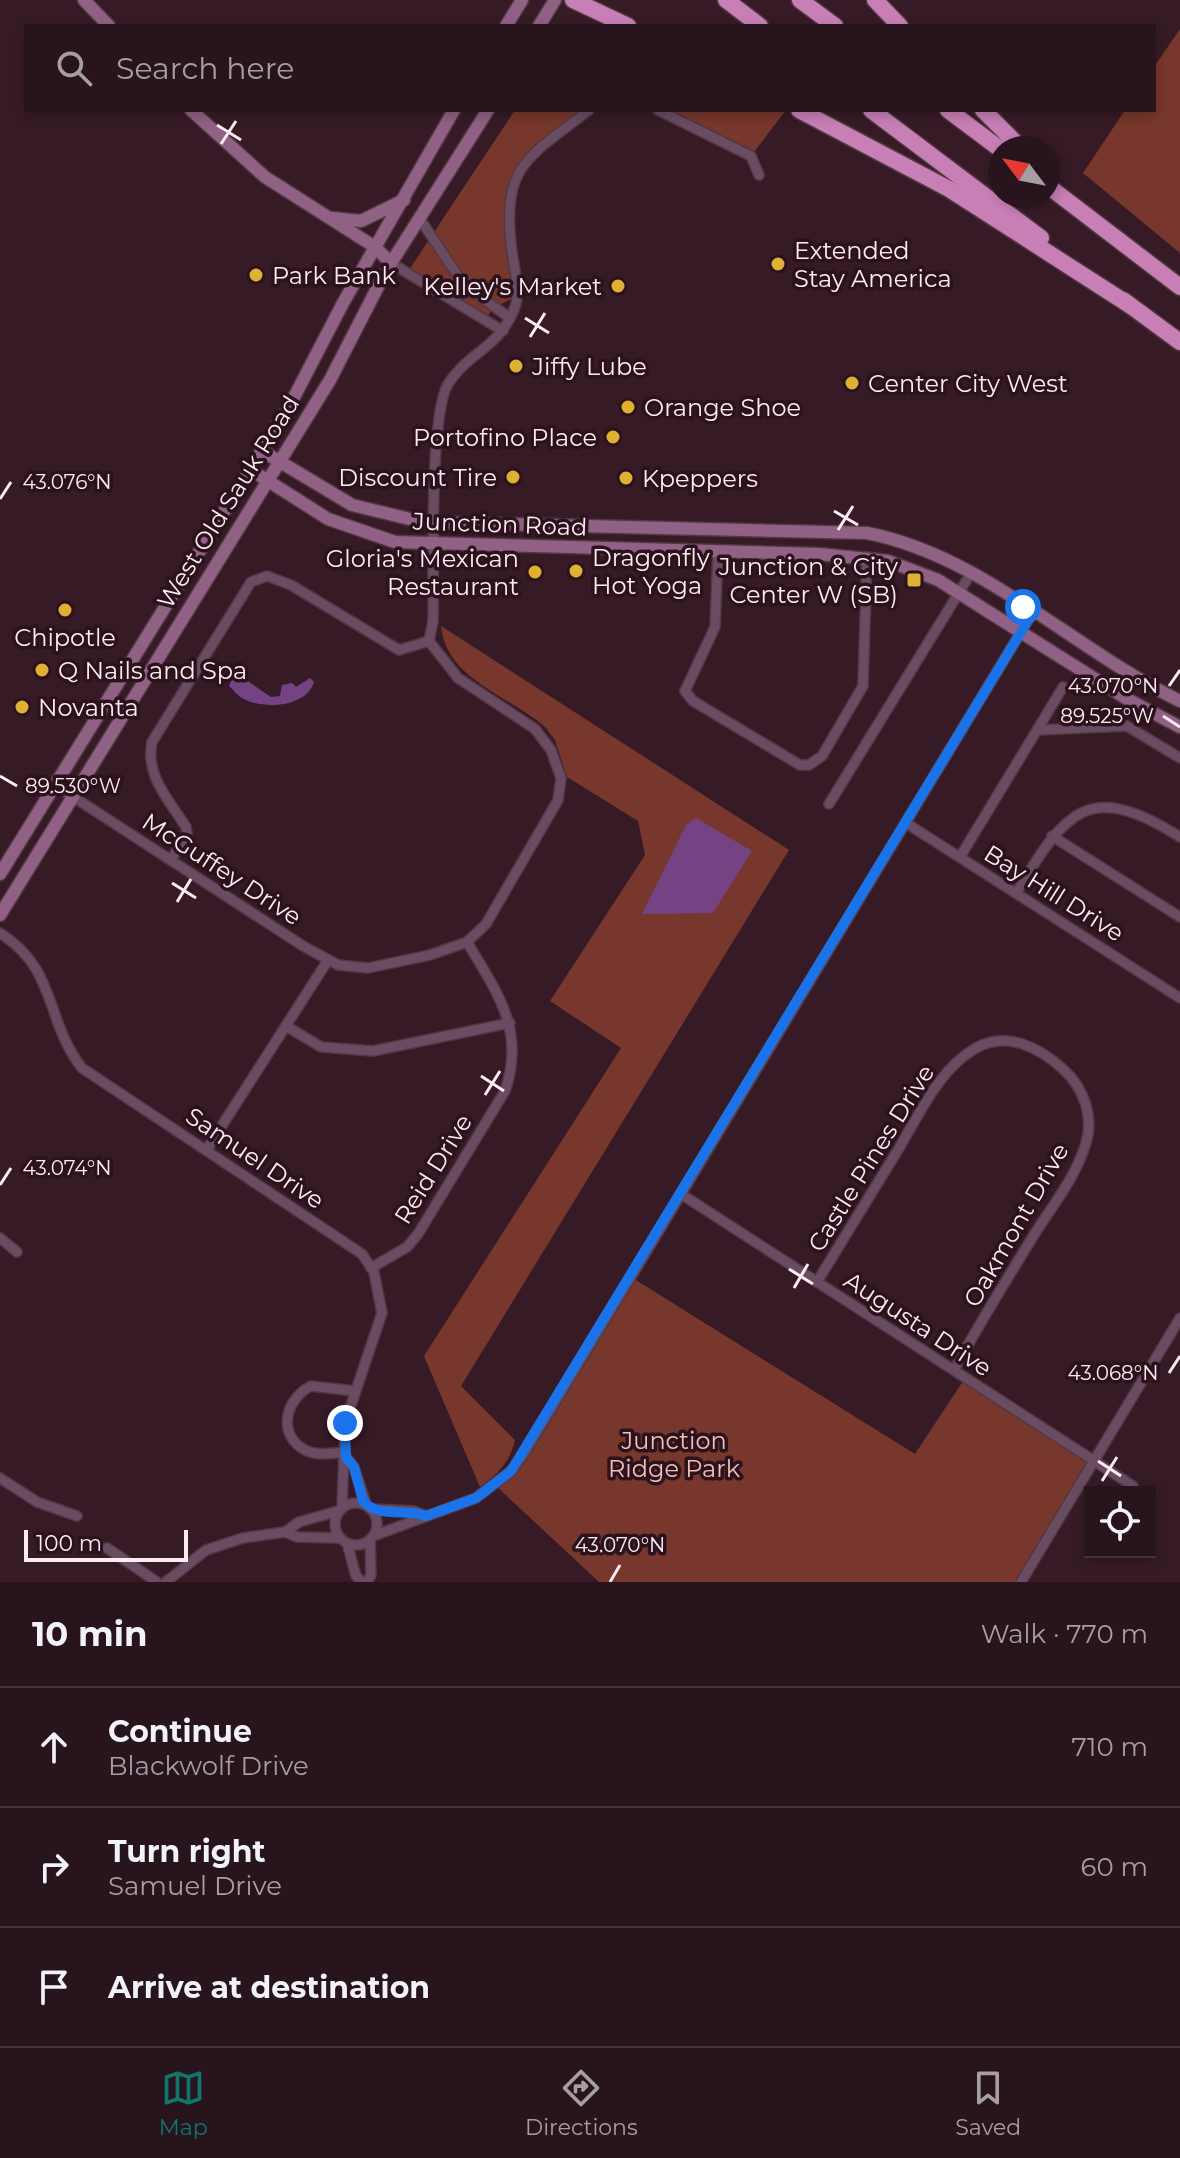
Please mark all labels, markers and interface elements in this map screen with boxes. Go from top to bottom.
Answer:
search box [24,24,1156,112]
icon: search [52,46,96,90]
text: Search here [116,50,294,87]
north arrow [988,136,1060,208]
place label: Extended Stay America [794,236,952,293]
marker: Extended Stay America [769,255,787,273]
place label: Park Bank [272,261,397,290]
marker: Park Bank [247,266,265,284]
place label: Kelley's Market [423,272,602,301]
marker: Kelley's Market [609,277,627,295]
place label: Jiffy Lube [531,352,647,381]
marker: Jiffy Lube [507,357,525,375]
place label: Center City West [868,369,1068,398]
marker: Center City West [843,374,861,392]
street label: West Old Sauk Road [151,390,305,614]
place label: Orange Shoe [644,393,801,422]
marker: Orange Shoe [619,398,637,416]
place label: Portofino Place [413,423,597,452]
marker: Portofino Place [604,428,622,446]
place label: Discount Tire [338,463,497,492]
place label: Kpeppers [642,464,758,493]
marker: Discount Tire [504,468,522,486]
marker: Kpeppers [617,469,635,487]
text: 43.076°N [22,470,112,494]
street label: Junction Road [411,506,588,542]
place label: Dragonfly Hot Yoga [592,543,710,600]
place label: Gloria's Mexican Restaurant [326,544,519,601]
place label: Junction & City Center W (SB) [718,552,898,609]
marker: Dragonfly Hot Yoga [567,562,585,580]
marker: Gloria's Mexican Restaurant [526,563,544,581]
marker: Junction & City Center W (SB) [905,571,923,589]
route start [1005,589,1041,625]
marker: Chipotle [56,601,74,619]
place label: Chipotle [14,623,116,652]
place label: Q Nails and Spa [58,656,247,685]
marker: Q Nails and Spa [33,661,51,679]
text: 43.070°N [1068,674,1158,698]
place label: Novanta [38,693,139,722]
marker: Novanta [13,698,31,716]
text: 89.525°W [1060,704,1154,728]
text: 89.530°W [25,774,121,798]
street label: McGuffey Drive [137,807,307,931]
street label: Bay Hill Drive [979,839,1129,947]
street label: Castle Pines Drive [802,1059,940,1257]
street label: Samuel Drive [180,1101,330,1215]
street label: Reid Drive [388,1109,478,1229]
street label: Oakmont Drive [957,1138,1075,1312]
text: 43.074°N [22,1156,112,1180]
street label: Augusta Drive [839,1266,997,1382]
text: 43.068°N [1067,1361,1159,1385]
route end [327,1405,363,1441]
park label: Junction Ridge Park [608,1426,741,1483]
map controls [1084,1486,1156,1558]
button: locate [1084,1486,1156,1558]
scale bar [24,1526,188,1562]
text: 100 m [36,1530,102,1557]
text: 43.070°N [575,1533,665,1557]
text: 10 min [32,1613,147,1655]
text: Walk · 770 m [981,1618,1148,1650]
text: Continue [108,1713,252,1750]
icon: ahead [32,1725,76,1769]
text: 710 m [1071,1731,1148,1763]
text: Blackwolf Drive [108,1750,309,1782]
text: Turn right [108,1833,265,1870]
icon: right [32,1845,76,1889]
text: 60 m [1081,1851,1148,1883]
text: Samuel Drive [108,1870,282,1902]
icon: arrive [32,1965,76,2009]
text: Arrive at destination [108,1969,430,2006]
tab: Map [159,2066,208,2141]
tab: Directions [525,2066,638,2141]
tab: Saved [955,2066,1021,2141]

